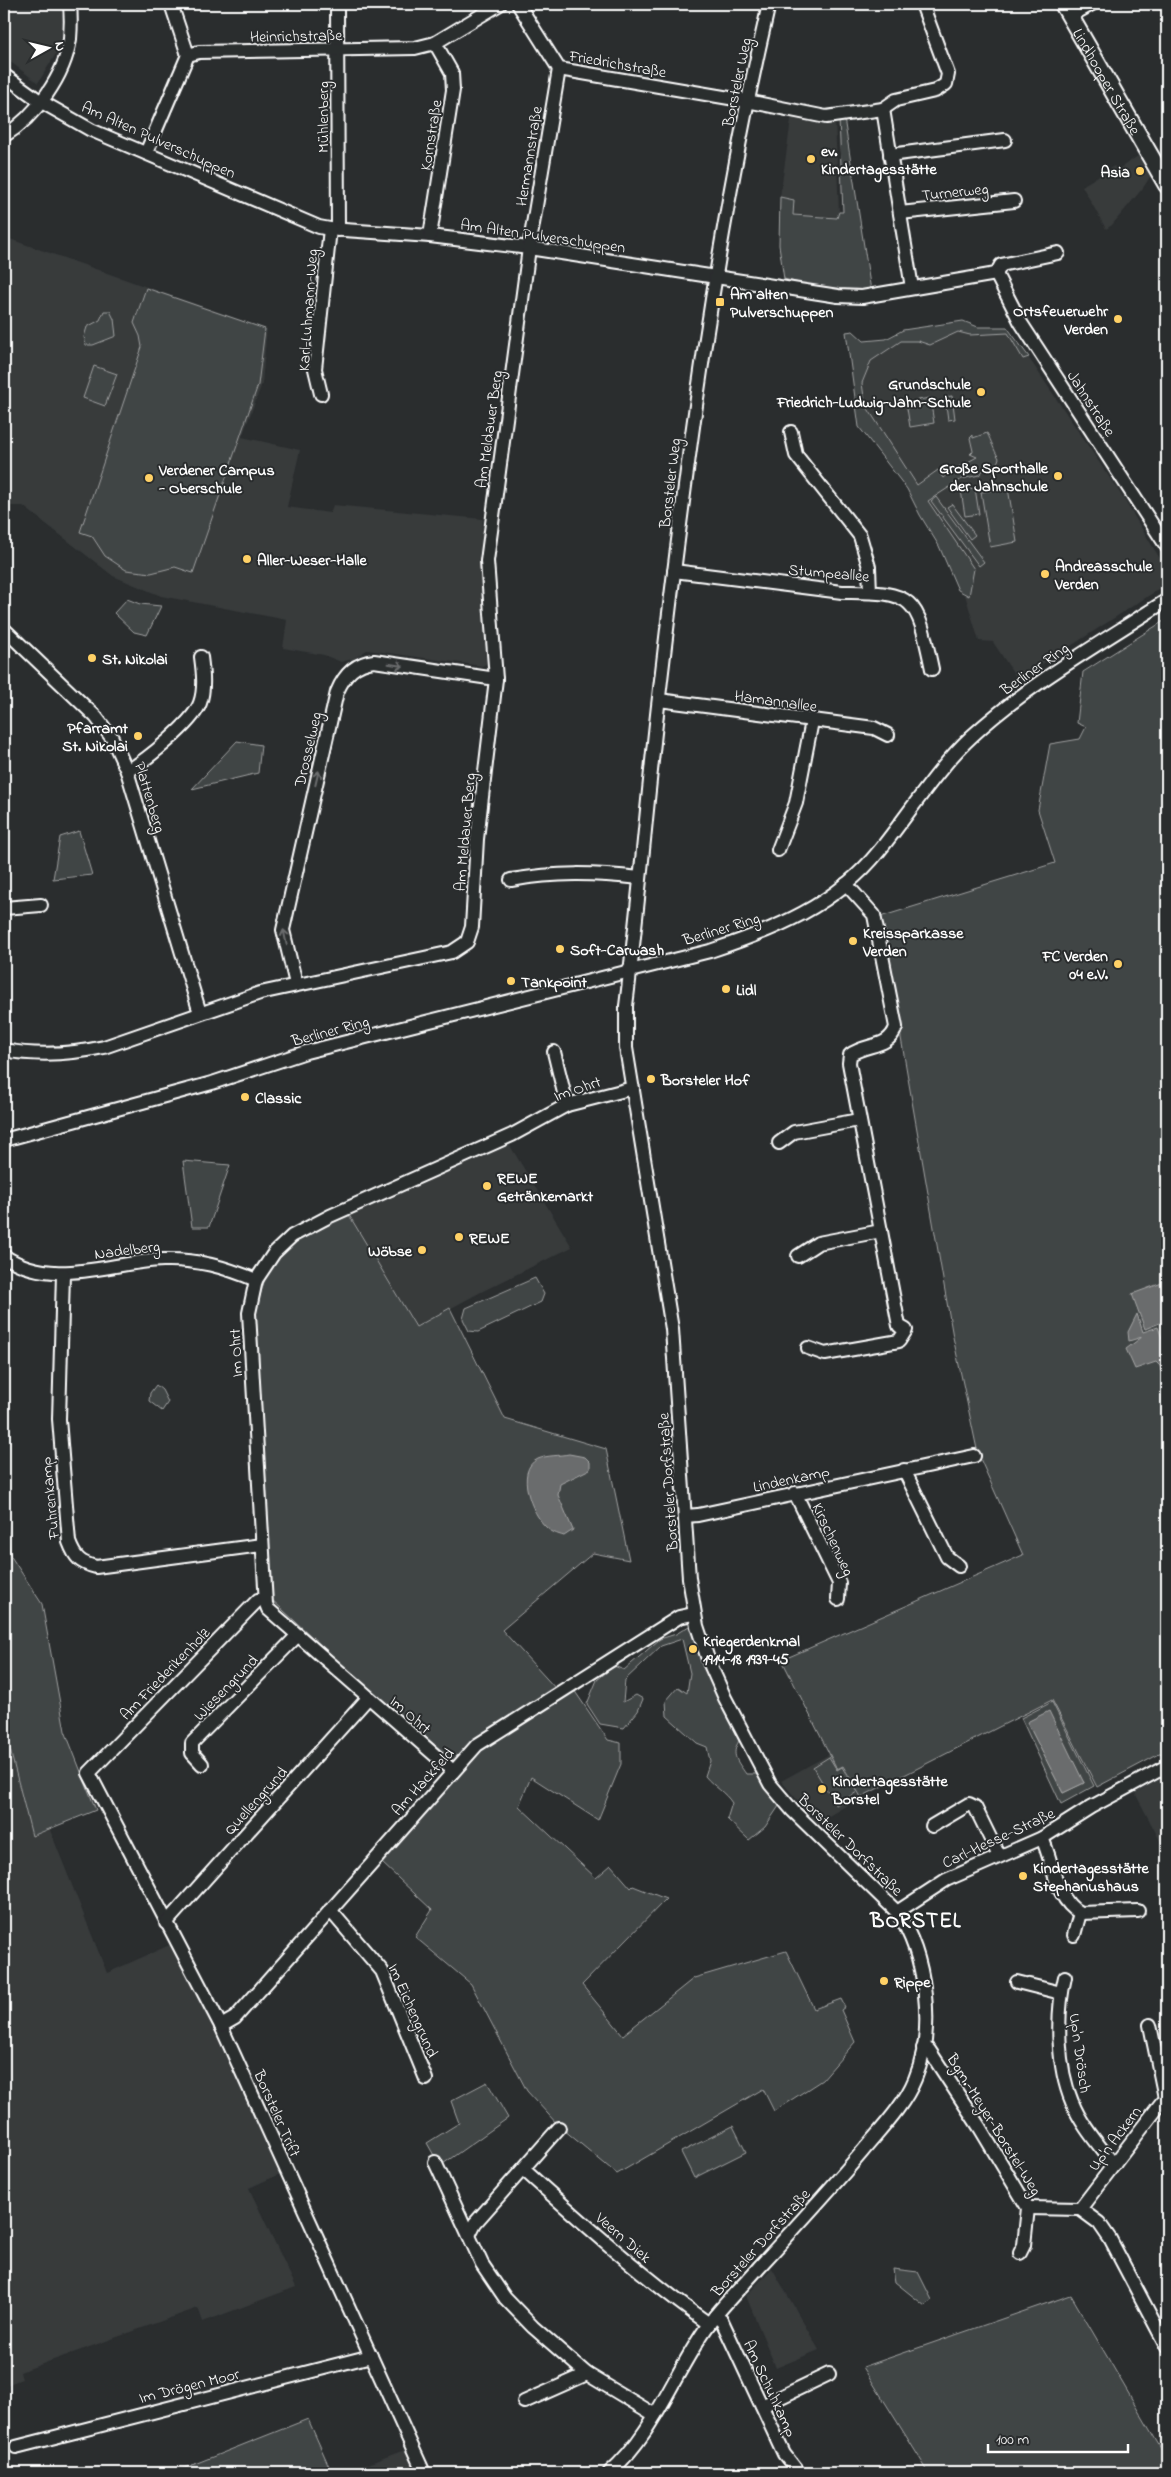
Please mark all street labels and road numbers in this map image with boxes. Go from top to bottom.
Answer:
street label: Heinrichstraße [250,24,343,50]
street label: Lindhooper Straße [1065,24,1146,141]
street label: Borsteler Weg [717,36,759,130]
street label: Friedrichstraße [566,44,669,85]
street label: Mühlenberg [312,81,336,153]
street label: Am Alten Pulverschuppen [77,96,239,186]
street label: Kornstraße [415,97,450,173]
street label: Hermannstraße [510,104,550,208]
street label: Turnerweg [921,178,990,208]
street label: Am Alten Pulverschuppen [459,214,627,260]
street label: Karl-Luhmann-Weg [293,248,325,372]
street label: Jahnstraße [1060,366,1121,443]
street label: Am Meldauer Berg [470,369,510,490]
street label: Borsteler Weg [653,437,688,531]
street label: Stumpeallee [787,558,871,590]
street label: Berliner Ring [995,637,1075,703]
street label: Hamannallee [733,684,819,720]
street label: Drosselweg [288,710,329,790]
street label: Plattenberg [127,759,171,836]
street label: Am Meldauer Berg [449,772,483,892]
street label: Berliner Ring [679,907,763,953]
street label: Berliner Ring [288,1010,372,1054]
street label: Im Ohrt [551,1070,605,1109]
street label: Nadelberg [93,1235,161,1267]
street label: Im Ohrt [224,1327,250,1378]
street label: Borsteler Dorfstraße [652,1411,686,1553]
street label: Fuhrenkamp [35,1455,67,1541]
street label: Lindenkamp [751,1460,832,1500]
street label: Kirschenweg [805,1499,860,1580]
street label: Am Friederikenholz [115,1622,216,1726]
street label: Wiesengrund [188,1650,264,1727]
street label: Im Ohrt [383,1691,436,1741]
street label: Am Hackfeld [386,1743,461,1822]
street label: Quellengrund [219,1762,294,1841]
street label: Borsteler Dorfstraße [791,1788,908,1903]
street label: Carl-Hesse-Straße [939,1802,1060,1875]
street label: Im Eichengrund [381,1960,444,2062]
street label: Up'n Drösch [1062,2012,1096,2095]
street label: Bgm.-Meyer-Borstel-Weg [939,2048,1047,2201]
street label: Borsteler Trift [246,2066,306,2162]
street label: Up'n Ackern [1083,2101,1148,2177]
street label: Borsteler Dorfstraße [706,2183,817,2304]
street label: Veern Diek [589,2207,657,2270]
street label: Am Schuhkamp [736,2336,802,2442]
street label: Im Drögen Moor [137,2363,242,2411]

